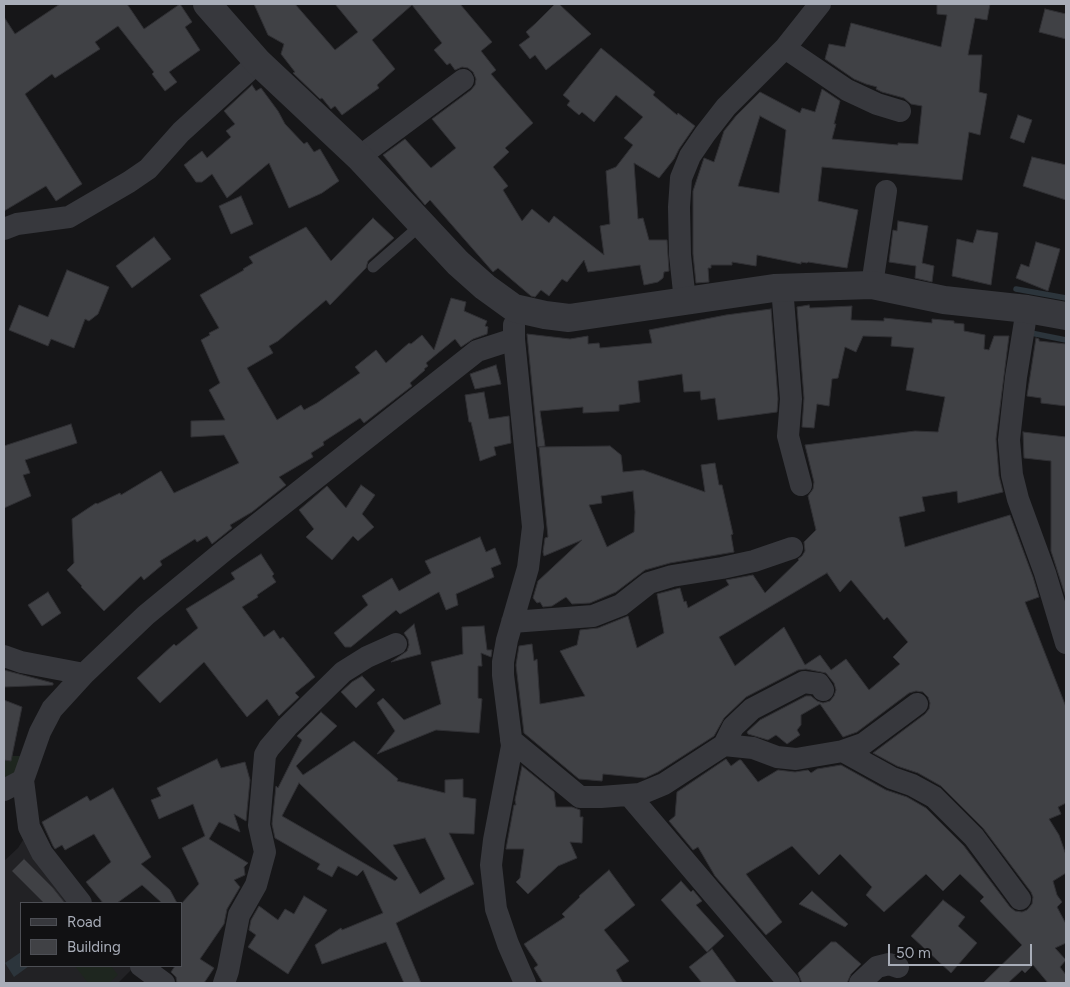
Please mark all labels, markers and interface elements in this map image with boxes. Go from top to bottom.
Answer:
legend [20,902,182,967]
text: Road [67,913,102,931]
scale bar [890,934,1034,966]
text: Building [67,938,121,956]
text: 50 m [896,944,931,962]

